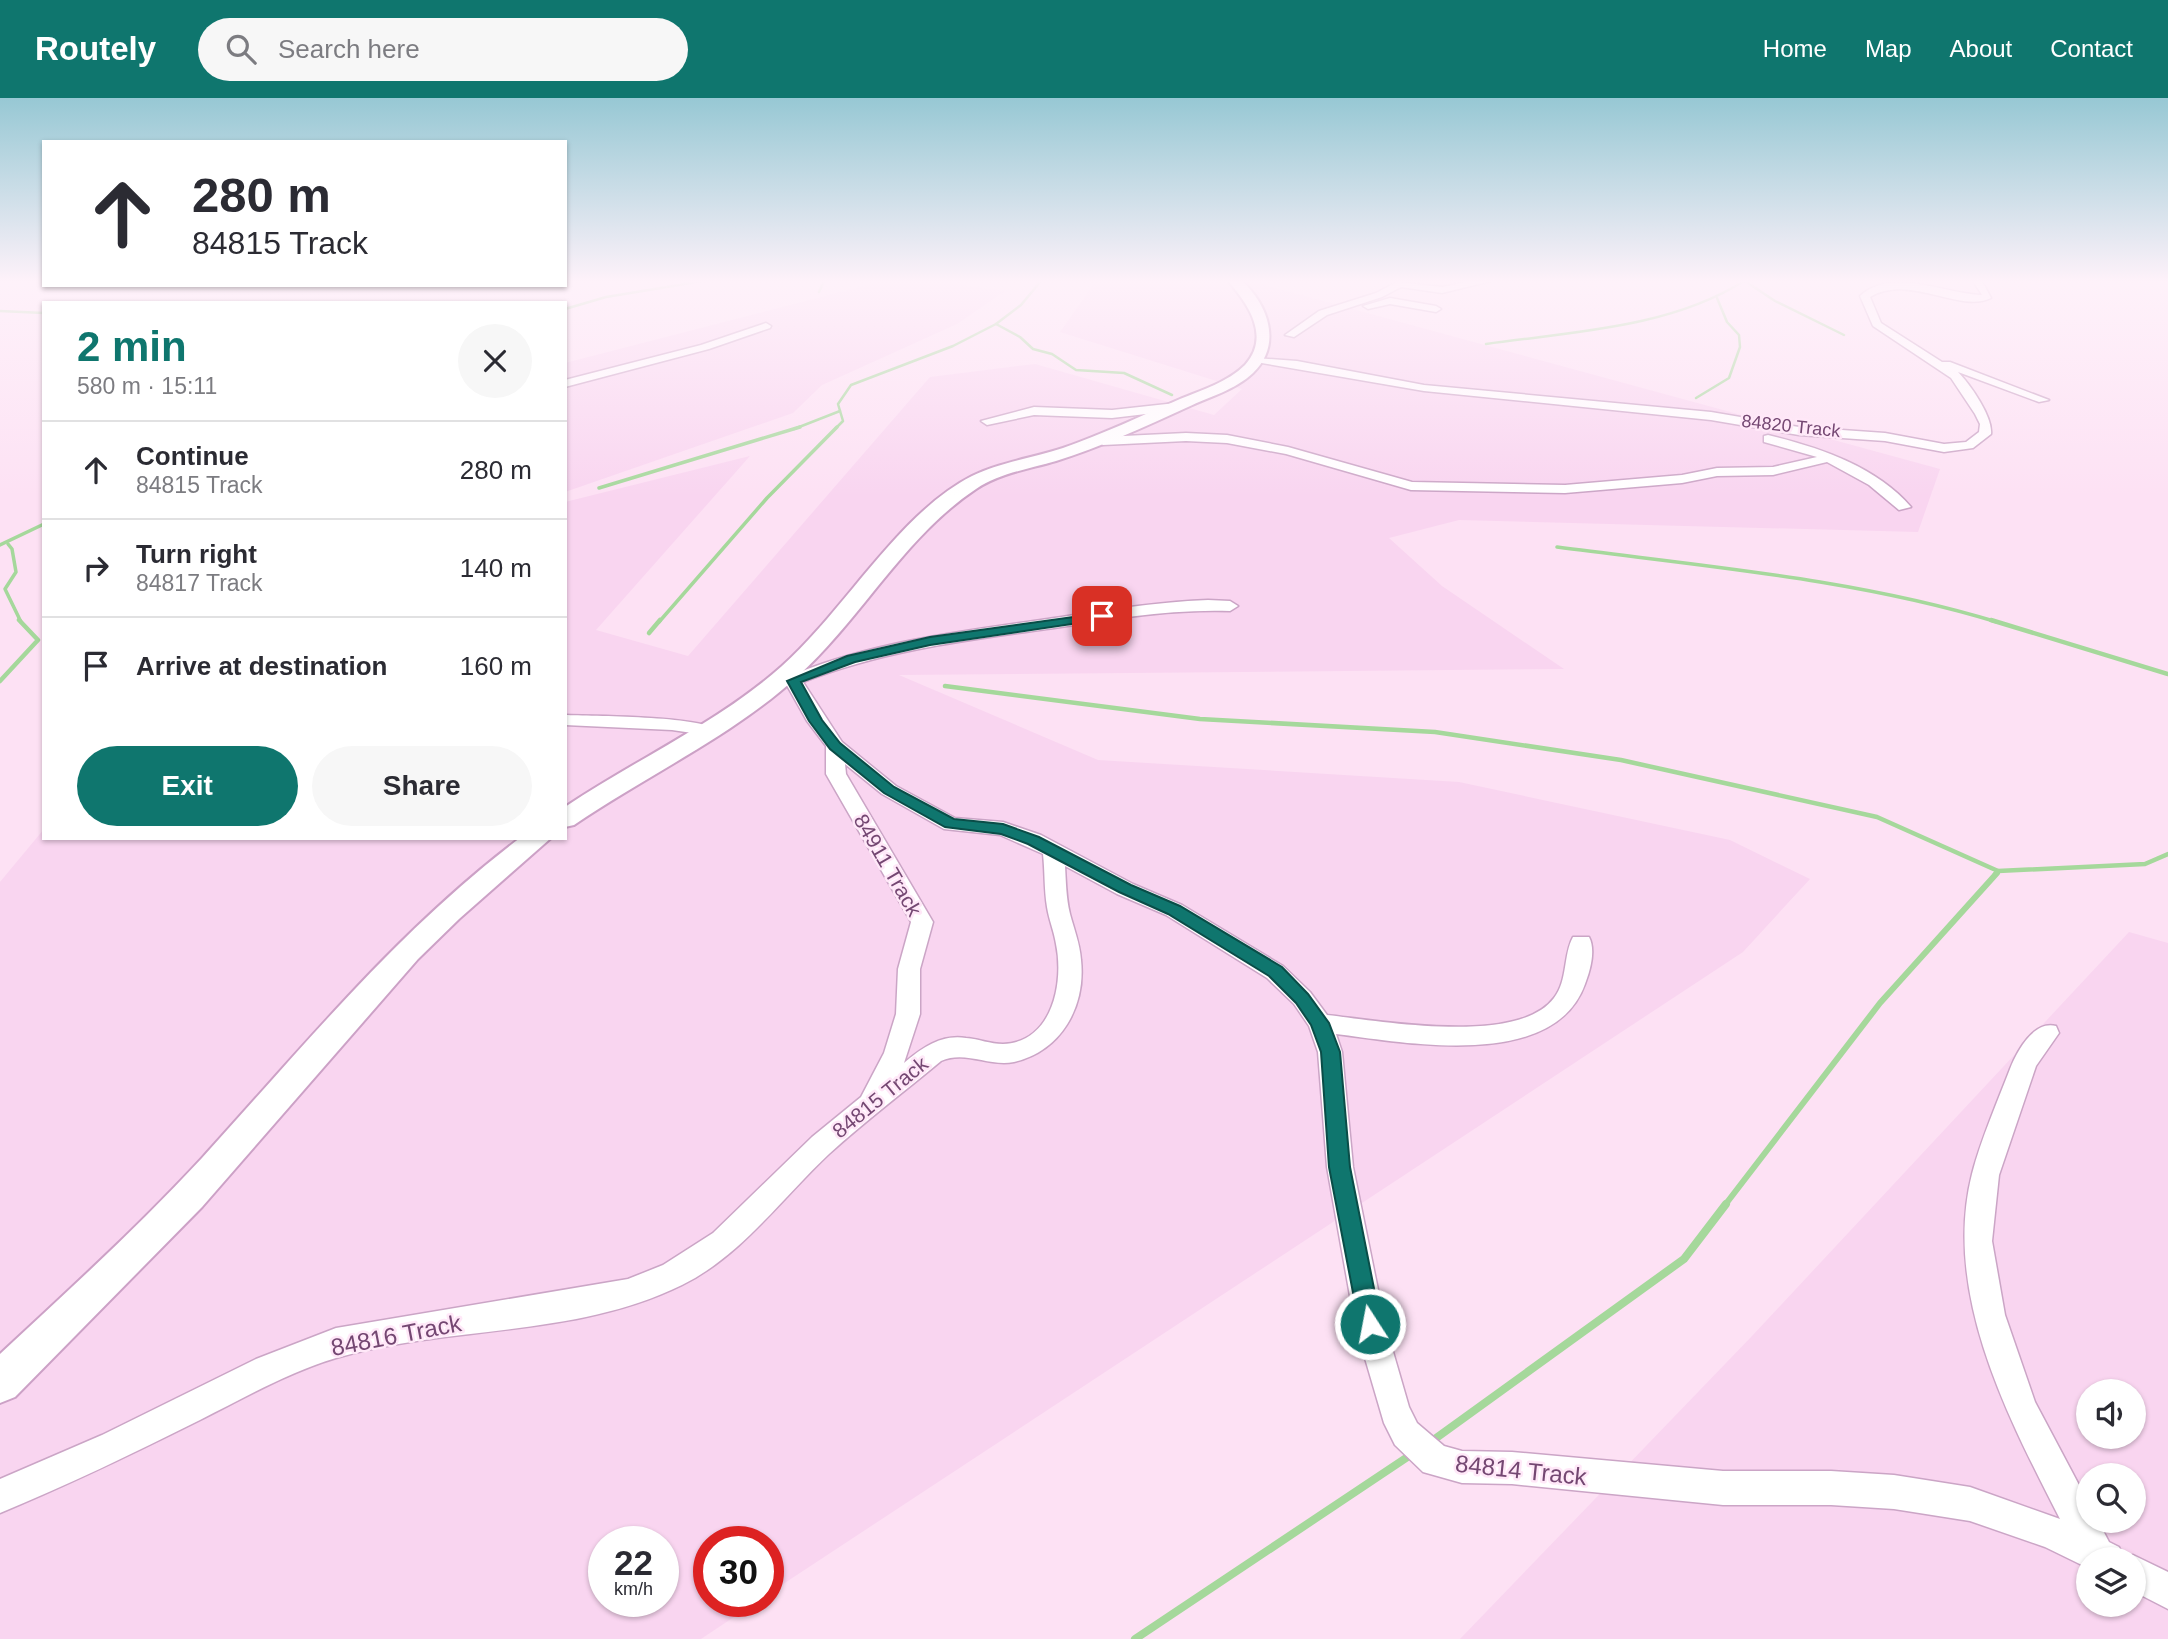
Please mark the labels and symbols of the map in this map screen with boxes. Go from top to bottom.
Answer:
street label: 84820 Track [1741,411,1842,441]
pin [1072,586,1132,646]
street label: 84911 Track [850,810,927,921]
street label: 84815 Track [828,1051,933,1142]
position arrow [1333,1287,1407,1361]
street label: 84816 Track [329,1309,464,1361]
street label: 84814 Track [1454,1450,1589,1490]
speed limit sign: 30 [693,1526,784,1617]

